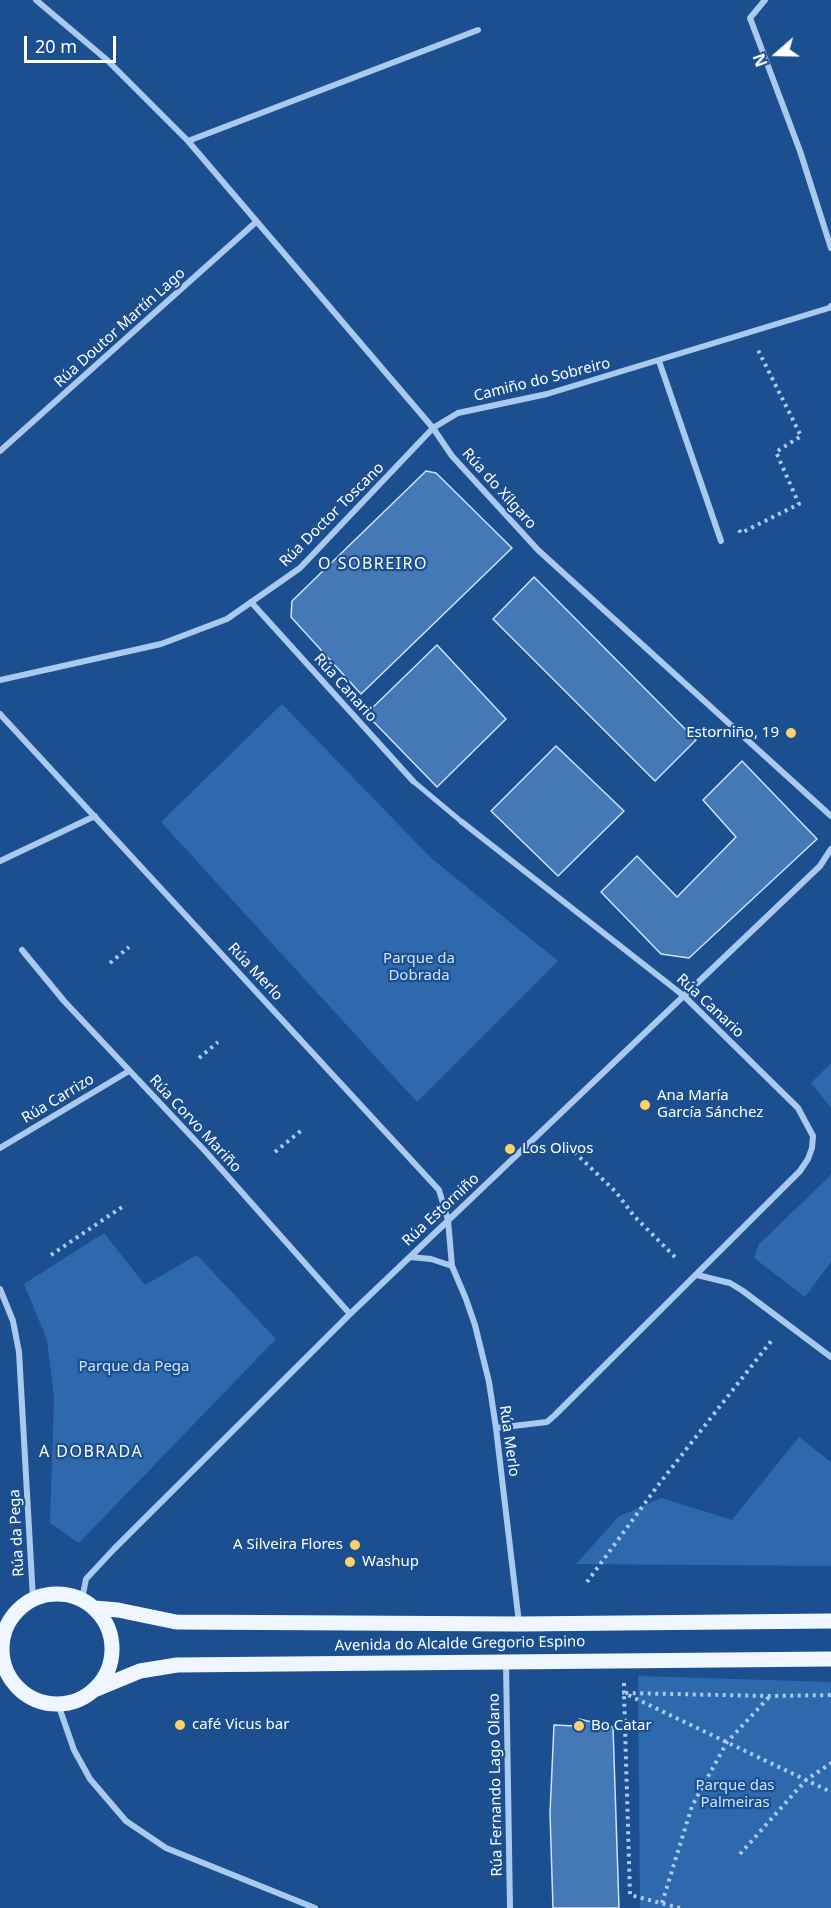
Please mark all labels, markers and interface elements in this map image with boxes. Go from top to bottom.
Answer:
scale bar [27,24,118,62]
north arrow [747,24,807,84]
text: 20 m [35,34,77,58]
text: N [748,50,773,70]
street label: Rúa Doutor Martín Lago [51,264,189,392]
street label: Camiño do Sobreiro [472,354,612,406]
street label: Rúa do Xílgaro [458,445,540,533]
street label: Rúa Doctor Toscano [276,459,388,571]
district label: O SOBREIRO [318,554,428,574]
street label: Rúa Canario [310,650,380,726]
place label: Estorniño, 19 [686,724,779,742]
marker: Estorniño, 19 [784,726,798,740]
street label: Rúa Merlo [224,939,286,1005]
park label: Parque da Dobrada [383,950,455,985]
street label: Rúa Canario [673,970,747,1042]
street label: Rúa Carrizo [19,1070,97,1128]
street label: Rúa Corvo Mariño [145,1072,245,1176]
place label: Ana María García Sánchez [657,1087,763,1122]
marker: Ana María García Sánchez [638,1098,652,1112]
place label: Los Olivos [522,1140,593,1158]
marker: Los Olivos [503,1142,517,1156]
street label: Rúa Estorniño [399,1170,483,1250]
park label: Parque da Pega [79,1358,189,1376]
street label: Rúa Merlo [495,1404,523,1478]
district label: A DOBRADA [39,1442,143,1462]
street label: Rúa da Pega [6,1489,28,1577]
place label: A Silveira Flores [233,1536,343,1554]
marker: A Silveira Flores [348,1538,362,1552]
place label: Washup [362,1553,419,1571]
marker: Washup [343,1555,357,1569]
street label: Avenida do Alcalde Gregorio Espino [335,1633,585,1655]
street label: Rúa Fernando Lago Olano [485,1693,507,1877]
place label: café Vicus bar [192,1716,289,1734]
place label: Bo Catar [591,1717,652,1735]
marker: café Vicus bar [173,1718,187,1732]
marker: Bo Catar [572,1719,586,1733]
park label: Parque das Palmeiras [695,1777,775,1812]

